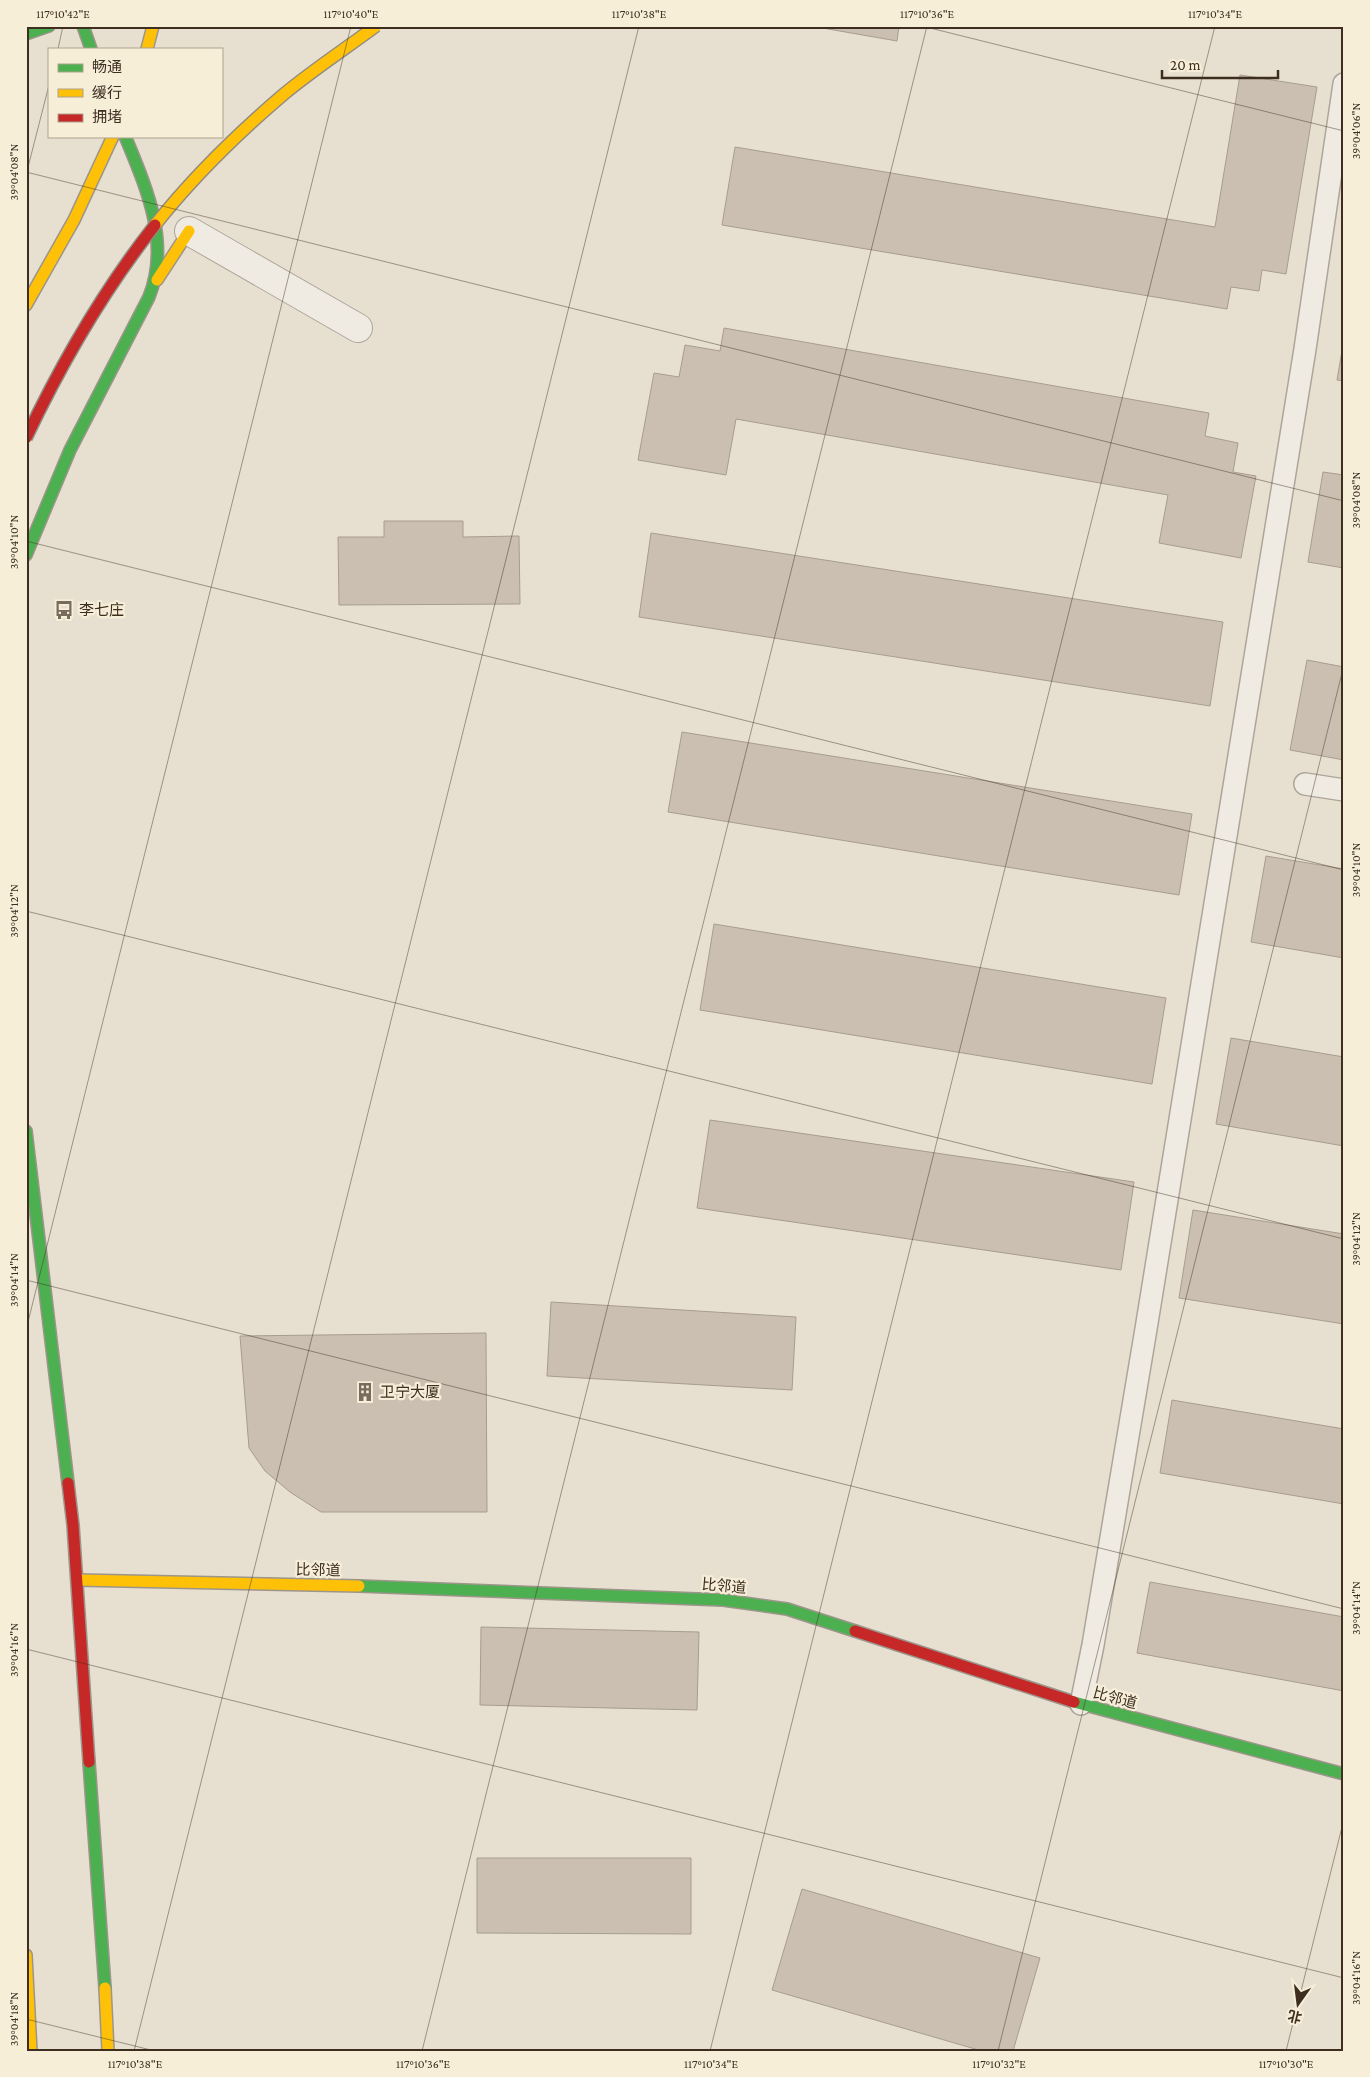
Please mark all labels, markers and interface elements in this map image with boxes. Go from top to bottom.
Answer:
text: 117°10'42"E [36,7,90,21]
text: 117°10'40"E [324,7,379,21]
text: 117°10'38"E [612,7,667,21]
text: 117°10'36"E [900,7,955,21]
text: 117°10'34"E [1188,7,1242,21]
legend [48,48,222,138]
scale bar [1162,48,1279,80]
text: 20 m [1170,57,1201,73]
text: 畅通 [92,59,122,75]
text: 缓行 [92,85,122,101]
text: 39°04'06"N [1349,103,1363,159]
text: 拥堵 [92,109,122,125]
text: 39°04'08"N [7,143,21,200]
text: 39°04'08"N [1349,471,1363,528]
text: 39°04'10"N [7,515,21,569]
bus stop icon: 李七庄 [53,599,75,621]
place label: 李七庄 [79,602,124,618]
text: 39°04'10"N [1349,843,1363,897]
text: 39°04'12"N [7,884,21,938]
text: 39°04'12"N [1349,1212,1363,1266]
text: 39°04'14"N [7,1253,21,1307]
building icon: 卫宁大厦 [354,1381,376,1403]
place label: 卫宁大厦 [380,1384,440,1400]
street label: 比邻道 [295,1562,341,1578]
street label: 比邻道 [701,1576,747,1596]
text: 39°04'14"N [1349,1581,1363,1635]
text: 39°04'16"N [7,1623,21,1677]
street label: 比邻道 [1091,1684,1139,1712]
text: 39°04'16"N [1349,1951,1363,2005]
north arrow [1272,1980,1322,2030]
text: 39°04'18"N [7,1992,21,2046]
text: 北 [1286,2007,1304,2026]
text: 117°10'38"E [108,2057,163,2071]
text: 117°10'36"E [396,2057,451,2071]
text: 117°10'34"E [684,2057,738,2071]
text: 117°10'32"E [972,2057,1026,2071]
text: 117°10'30"E [1259,2057,1314,2071]

